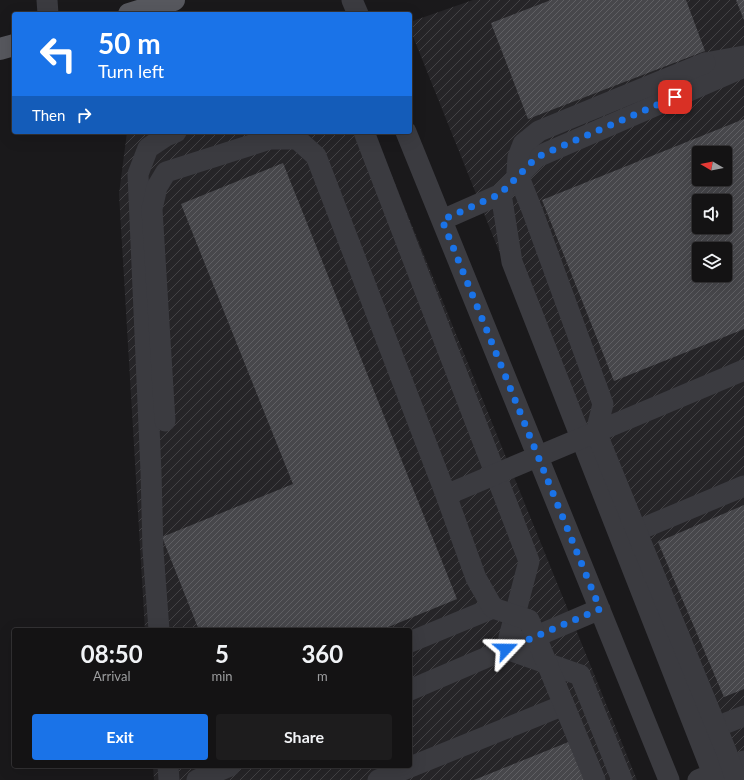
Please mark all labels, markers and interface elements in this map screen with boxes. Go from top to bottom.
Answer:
text: 50 m [98,26,161,60]
icon: left [32,28,84,80]
text: Turn left [98,60,164,82]
pin [658,80,692,114]
icon: arrive [664,86,686,108]
icon: right [73,104,95,126]
text: Then [32,106,65,124]
north arrow [692,146,732,186]
map controls [692,146,732,282]
button: sound [692,194,732,234]
button: layers [692,242,732,282]
position arrow [485,628,527,670]
text: 08:50 [81,639,143,668]
text: 5 [215,639,229,668]
text: 360 [301,639,343,668]
text: Arrival [93,668,130,684]
text: min [212,668,233,684]
text: m [317,668,328,684]
button: Exit [32,714,208,760]
button: Share [216,714,392,760]

